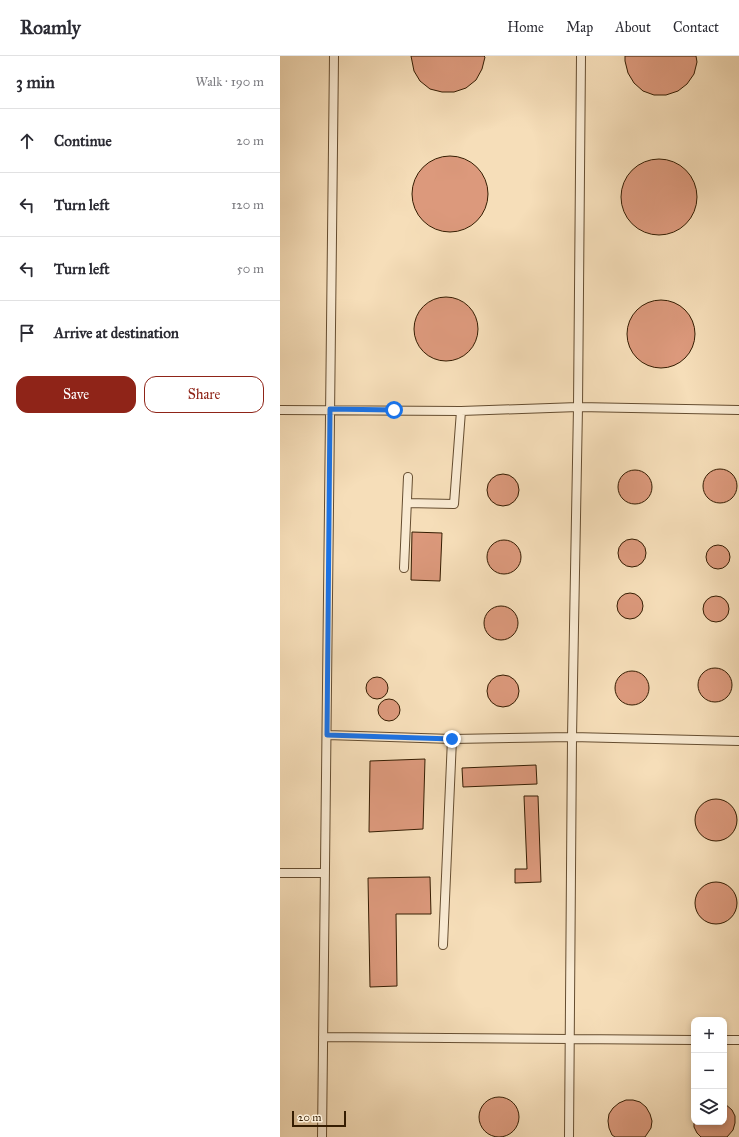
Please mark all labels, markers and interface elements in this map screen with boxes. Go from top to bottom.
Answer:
text: Roamly [20,16,81,39]
text: Home [507,19,544,36]
text: Map [566,19,593,36]
text: About [615,19,651,36]
text: Contact [673,19,719,36]
text: 3 min [16,72,55,93]
text: Walk · 190 m [195,74,264,90]
icon: ahead [16,130,38,152]
text: Continue [54,132,112,150]
text: 20 m [236,133,264,149]
icon: left [16,194,38,216]
text: Turn left [54,196,110,214]
text: 120 m [231,197,264,213]
icon: left [16,258,38,280]
text: Turn left [54,260,110,278]
text: 50 m [237,261,264,277]
icon: arrive [16,322,38,344]
text: Arrive at destination [54,324,179,342]
button: Save [16,376,136,413]
button: Share [144,376,264,413]
route start [385,401,403,419]
route end [443,730,461,748]
map controls [691,1017,727,1125]
button: + [691,1017,727,1053]
button: − [691,1053,727,1089]
button: layers [691,1089,727,1125]
scale bar [292,1109,346,1128]
text: 20 m [298,1111,321,1124]

